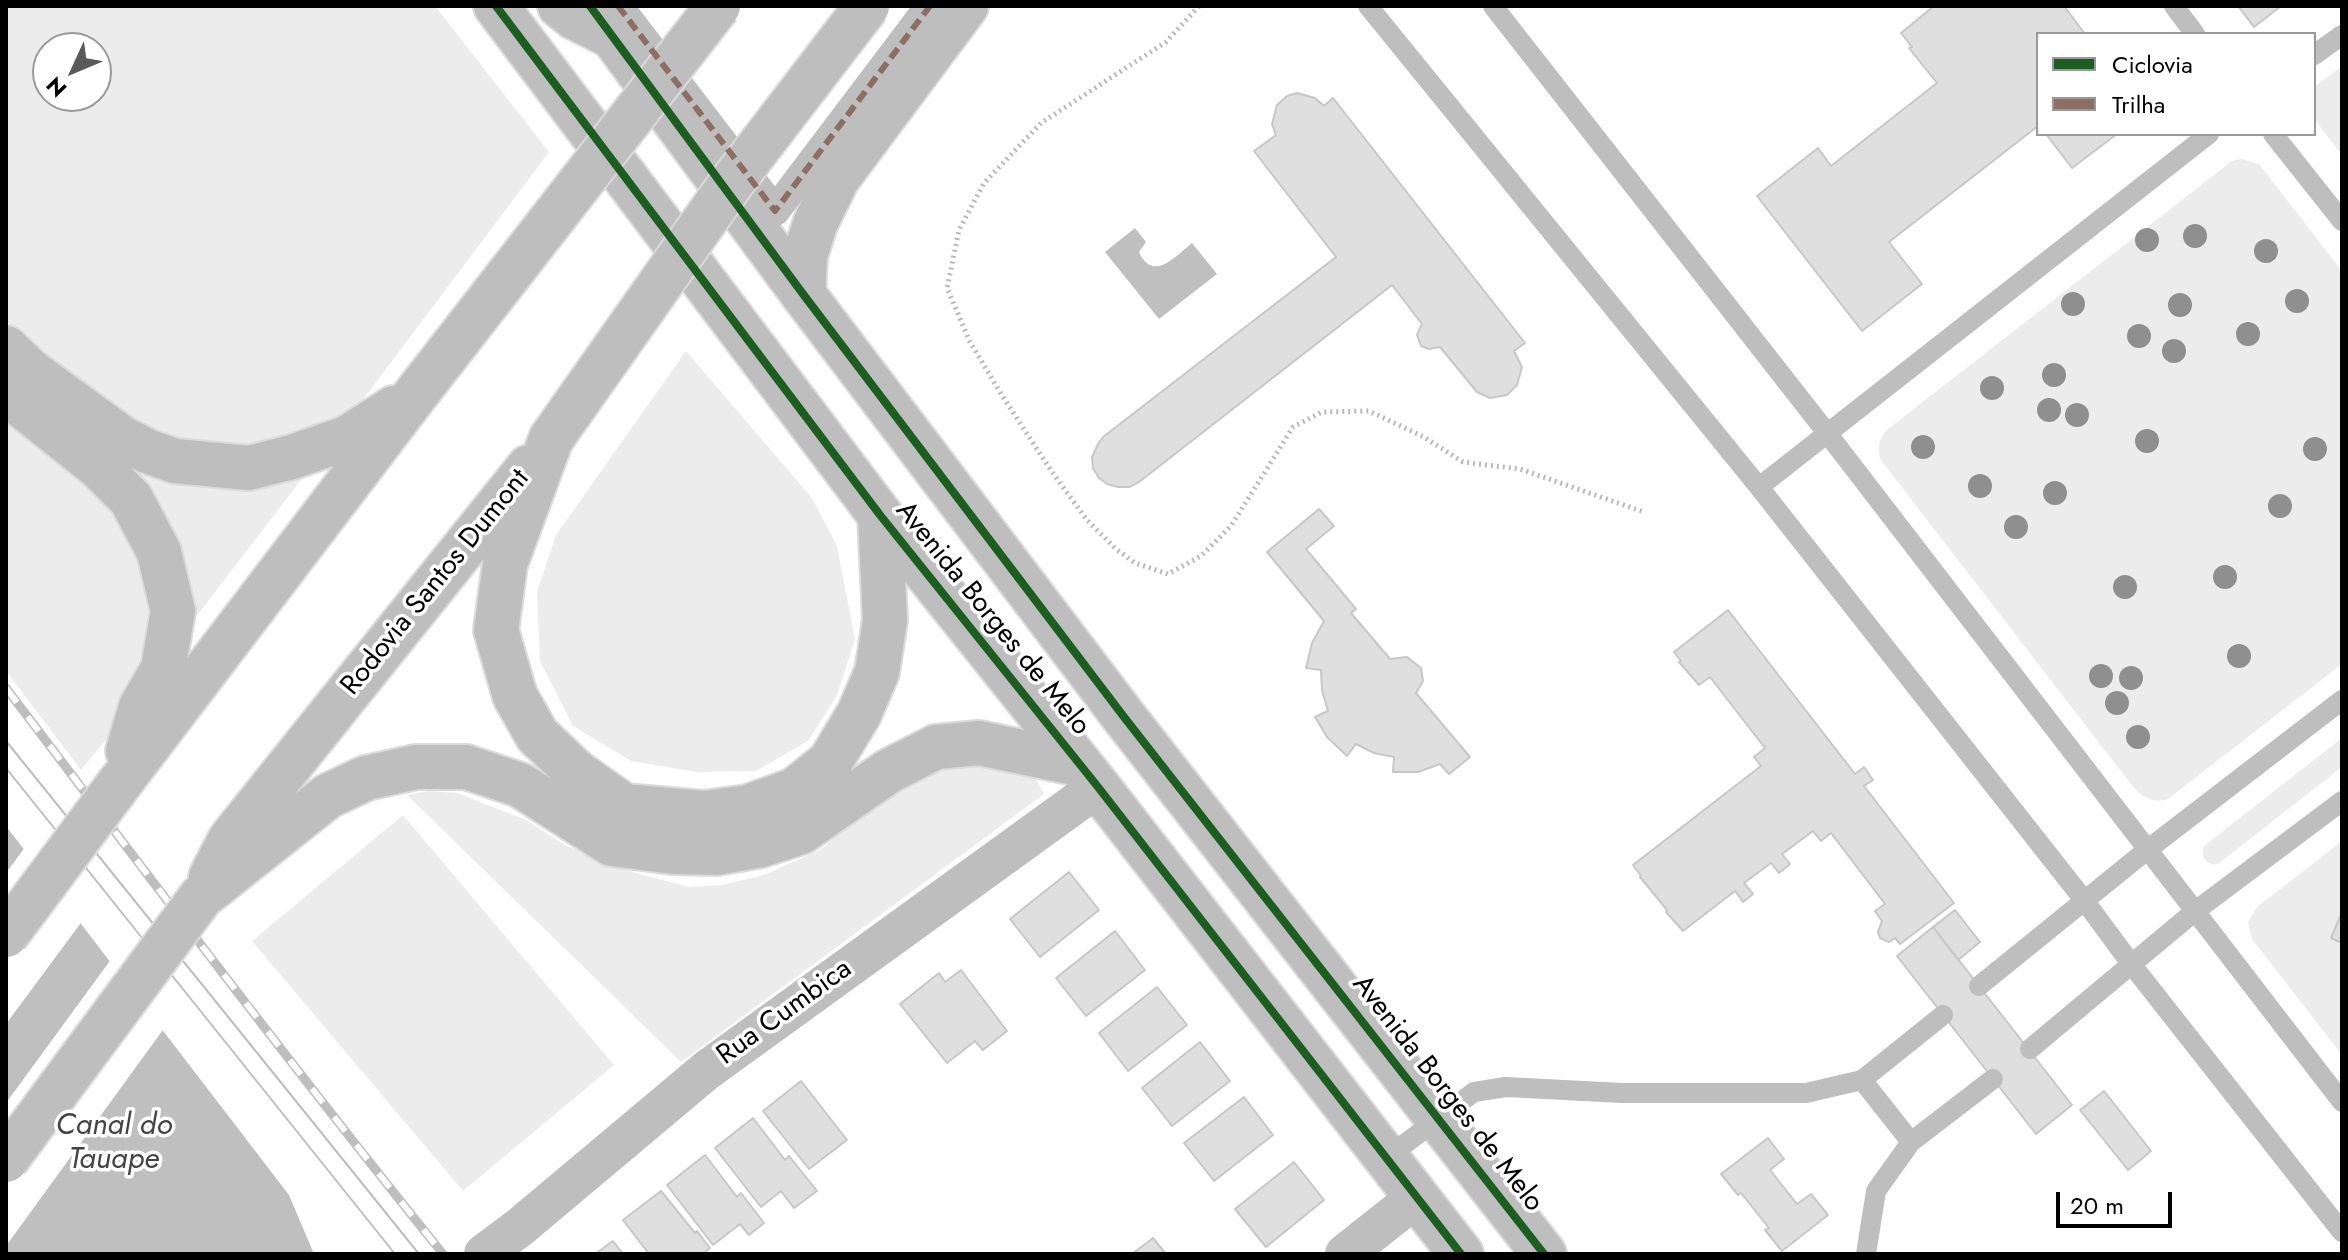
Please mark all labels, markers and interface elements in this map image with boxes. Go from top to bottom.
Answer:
north arrow [32,32,112,112]
legend [2036,32,2316,136]
text: Ciclovia [2112,47,2193,82]
text: N [39,70,74,105]
text: Trilha [2112,87,2165,122]
street label: Rodovia Santos Dumont [335,463,537,703]
street label: Avenida Borges de Melo [887,495,1097,743]
street label: Rua Cumbica [711,953,859,1073]
street label: Avenida Borges de Melo [1344,969,1550,1219]
water label: Canal do Tauape [56,1109,172,1180]
scale bar [2060,1176,2176,1226]
text: 20 m [2070,1188,2124,1223]

